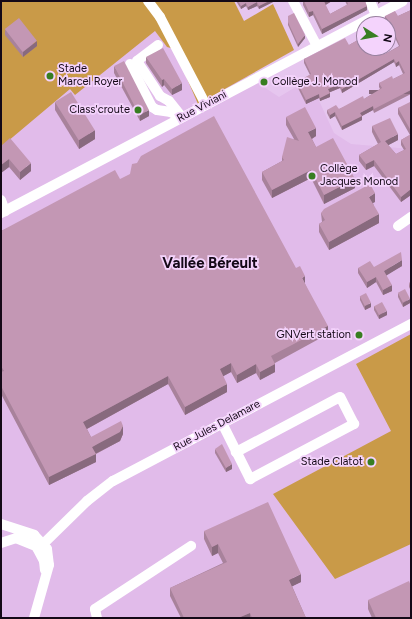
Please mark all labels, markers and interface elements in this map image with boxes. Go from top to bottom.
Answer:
north arrow [356,16,396,56]
text: N [380,33,394,44]
place label: Stade Marcel Royer [58,63,122,89]
marker: Stade Marcel Royer [45,71,55,81]
place label: Collège J. Monod [272,75,358,89]
marker: Collège J. Monod [259,77,269,87]
street label: Rue Viviani [175,88,229,126]
place label: Class'croute [69,103,130,117]
marker: Class'croute [133,105,143,115]
place label: Collège Jacques Monod [320,163,398,189]
marker: Collège Jacques Monod [307,171,317,181]
district label: Vallée Béreult [162,255,258,273]
place label: GNVert station [276,328,351,342]
marker: GNVert station [354,330,364,340]
street label: Rue Jules Delamare [171,398,263,454]
place label: Stade Clatot [301,455,363,469]
marker: Stade Clatot [366,457,376,467]

